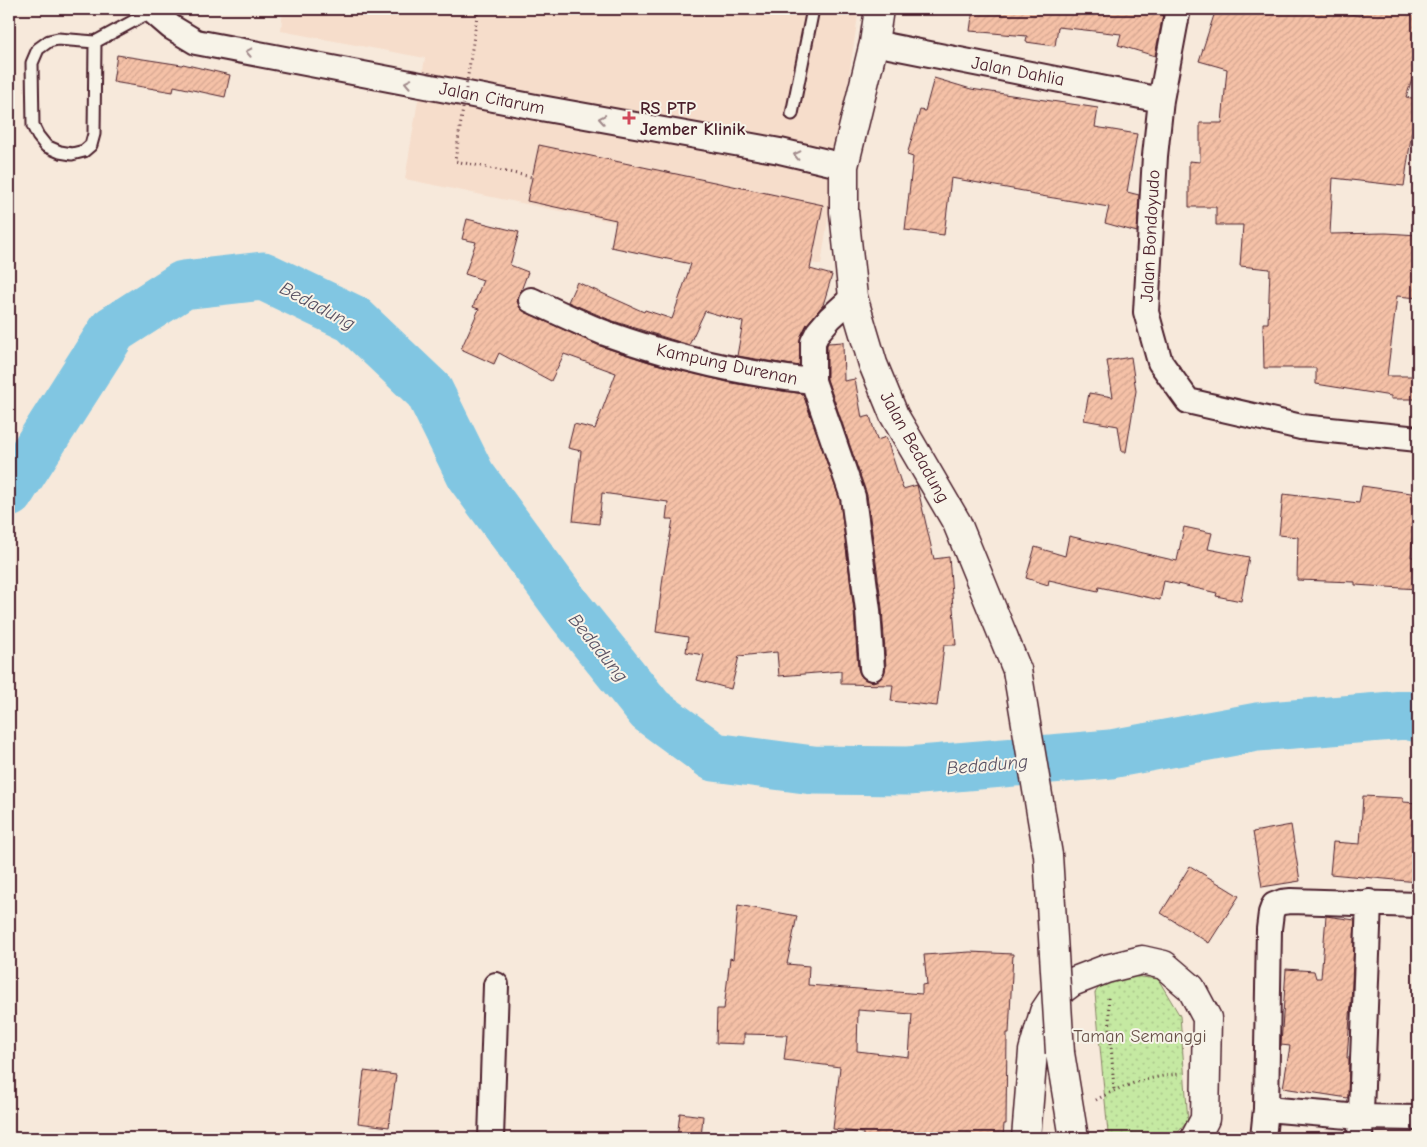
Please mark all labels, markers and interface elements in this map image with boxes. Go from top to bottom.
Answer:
one-way arrow [244,47,253,58]
street label: Jalan Dahlia [970,52,1066,91]
one-way arrow [404,78,413,88]
street label: Jalan Citarum [437,78,546,119]
place label: RS PTP Jember Klinik [640,98,745,140]
marker: RS PTP Jember Klinik [622,111,636,125]
one-way arrow [598,115,607,125]
one-way arrow [792,150,801,161]
street label: Jalan Bondoyudo [1137,169,1164,303]
water label: Bedadung [276,277,359,335]
street label: Kampung Durenan [654,339,800,390]
street label: Jalan Bedadung [875,388,954,507]
water label: Bedadung [564,609,633,686]
water label: Bedadung [945,750,1029,780]
park label: Taman Semanggi [1073,1026,1207,1047]

